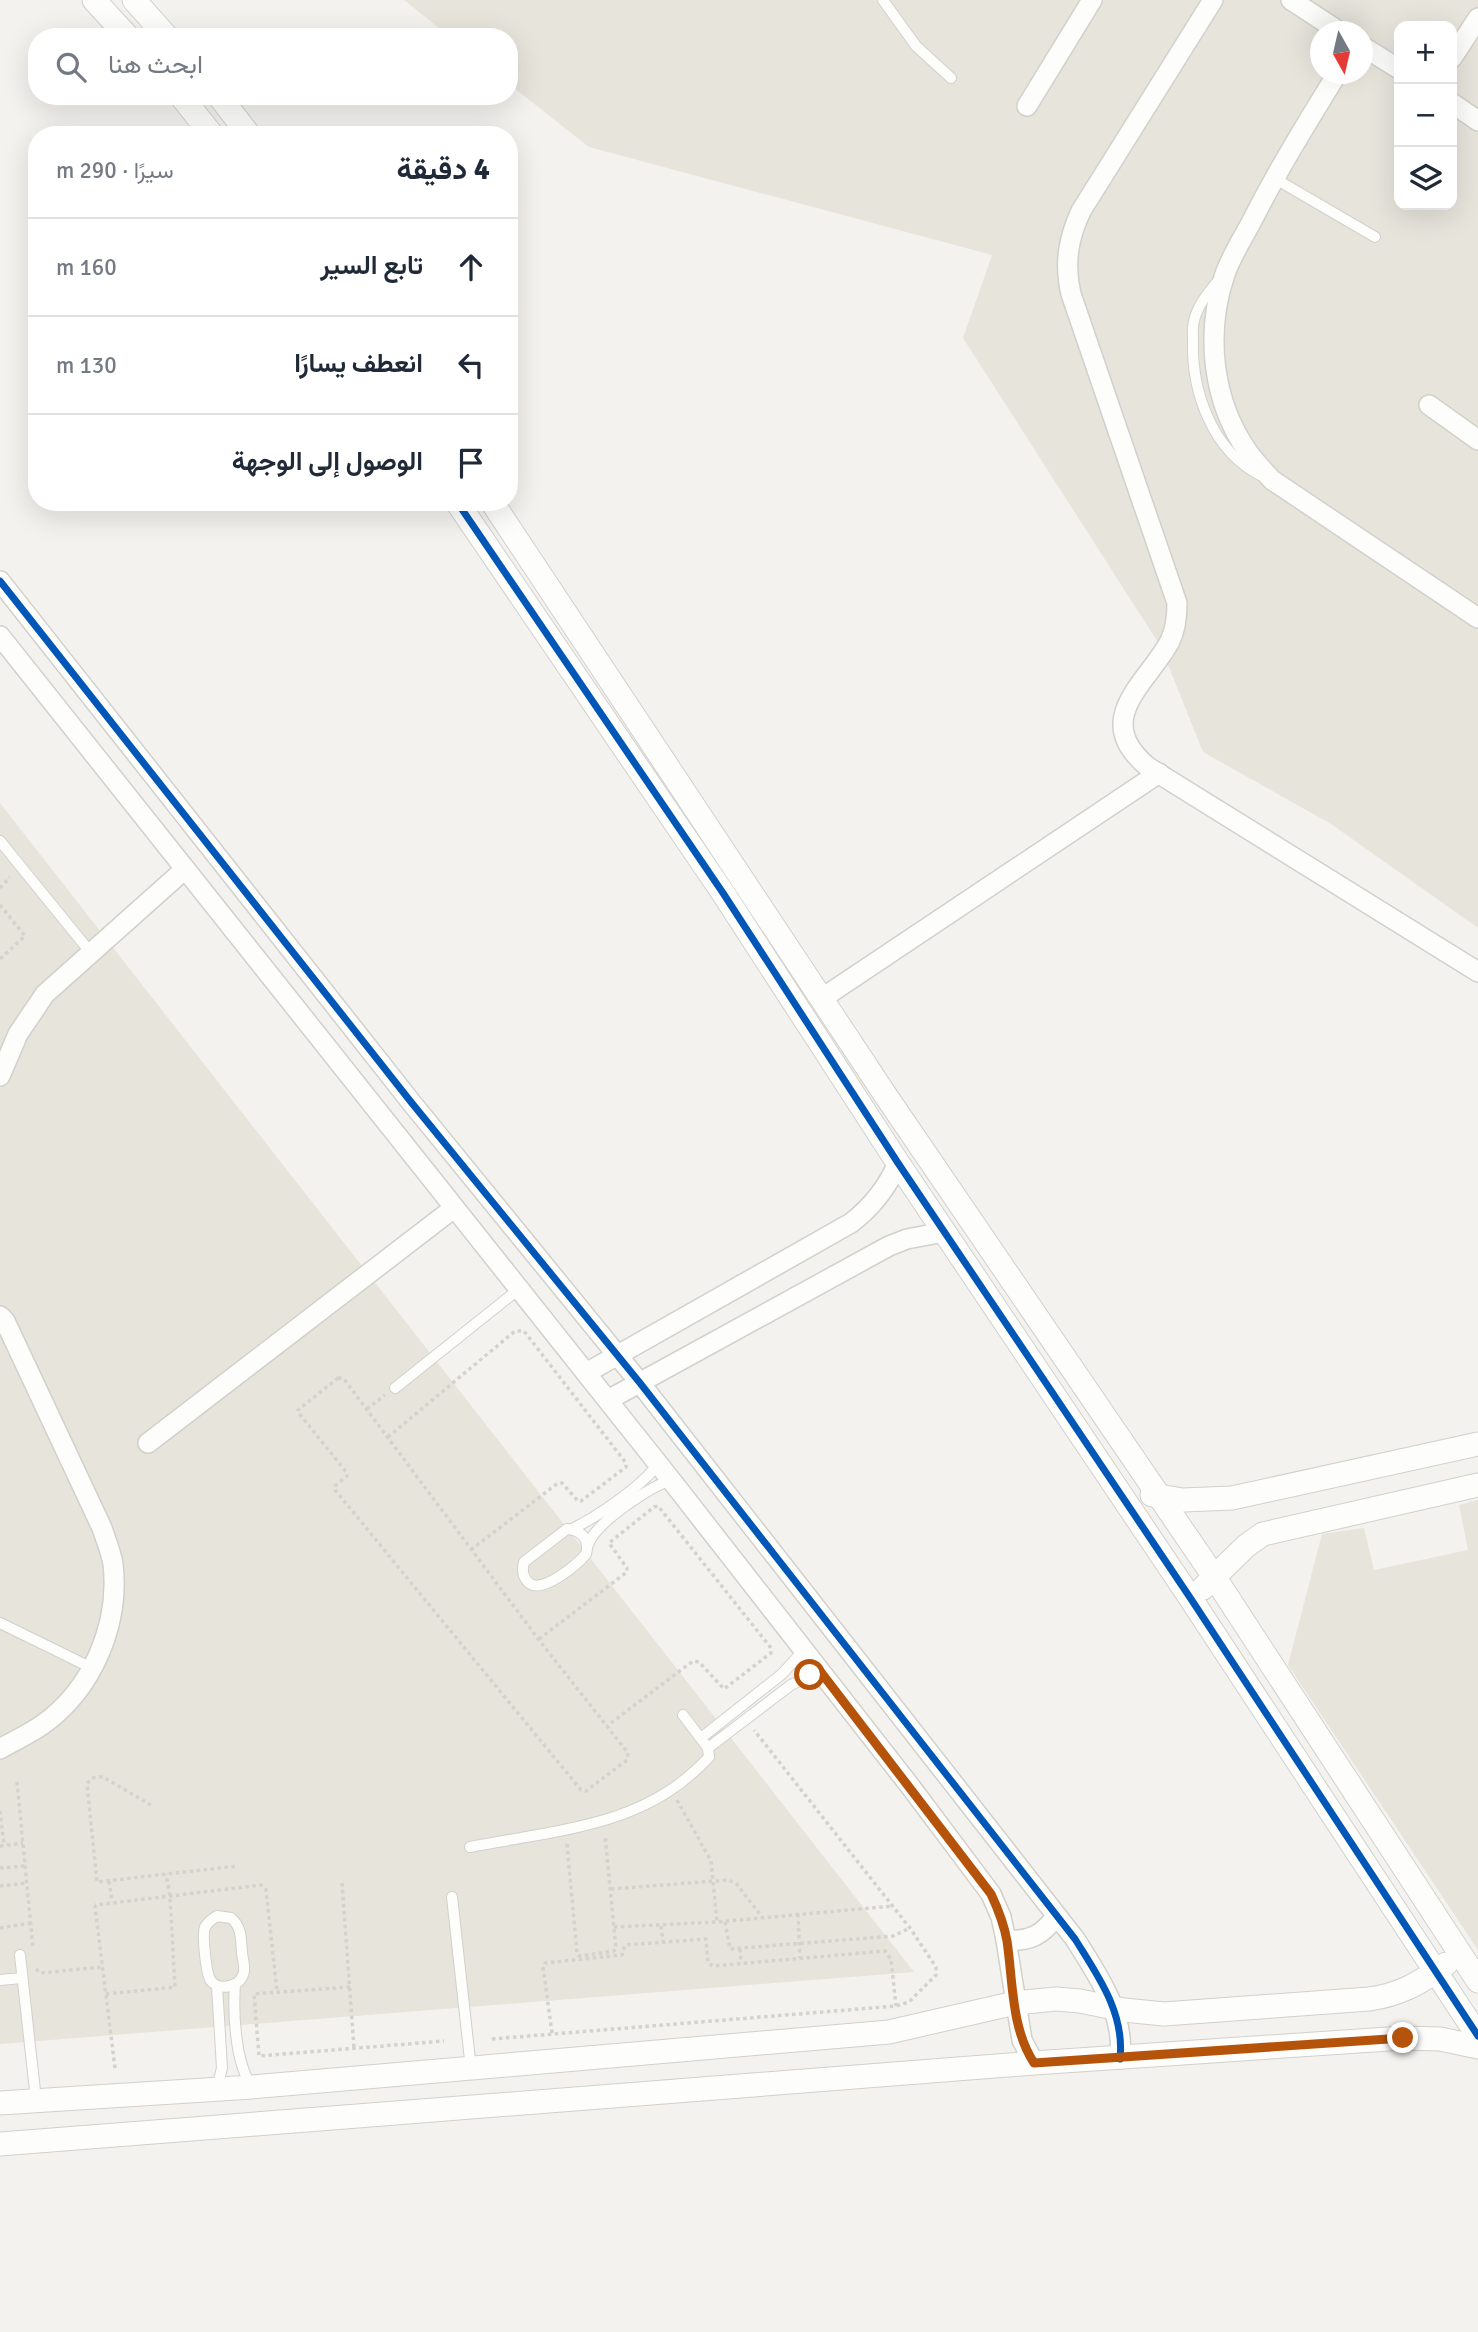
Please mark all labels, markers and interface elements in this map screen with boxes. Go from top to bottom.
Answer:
north arrow [1310,21,1373,84]
map controls [1394,21,1457,210]
button: + [1394,21,1457,84]
search box [28,28,518,105]
icon: search [52,48,90,86]
text: ابحث هنا [108,49,203,81]
button: − [1394,84,1457,147]
button: layers [1394,147,1457,210]
text: 4 دقيقة [396,151,490,188]
text: سيرًا · 290 m [56,156,174,185]
icon: ahead [452,248,490,286]
text: تابع السير [320,250,423,282]
text: 160 m [56,253,117,282]
icon: left [452,346,490,384]
text: انعطف يسارًا [294,348,423,380]
text: 130 m [56,351,117,380]
icon: arrive [452,444,490,482]
text: الوصول إلى الوجهة [232,446,423,478]
route start [794,1659,825,1690]
route end [1387,2022,1418,2053]

